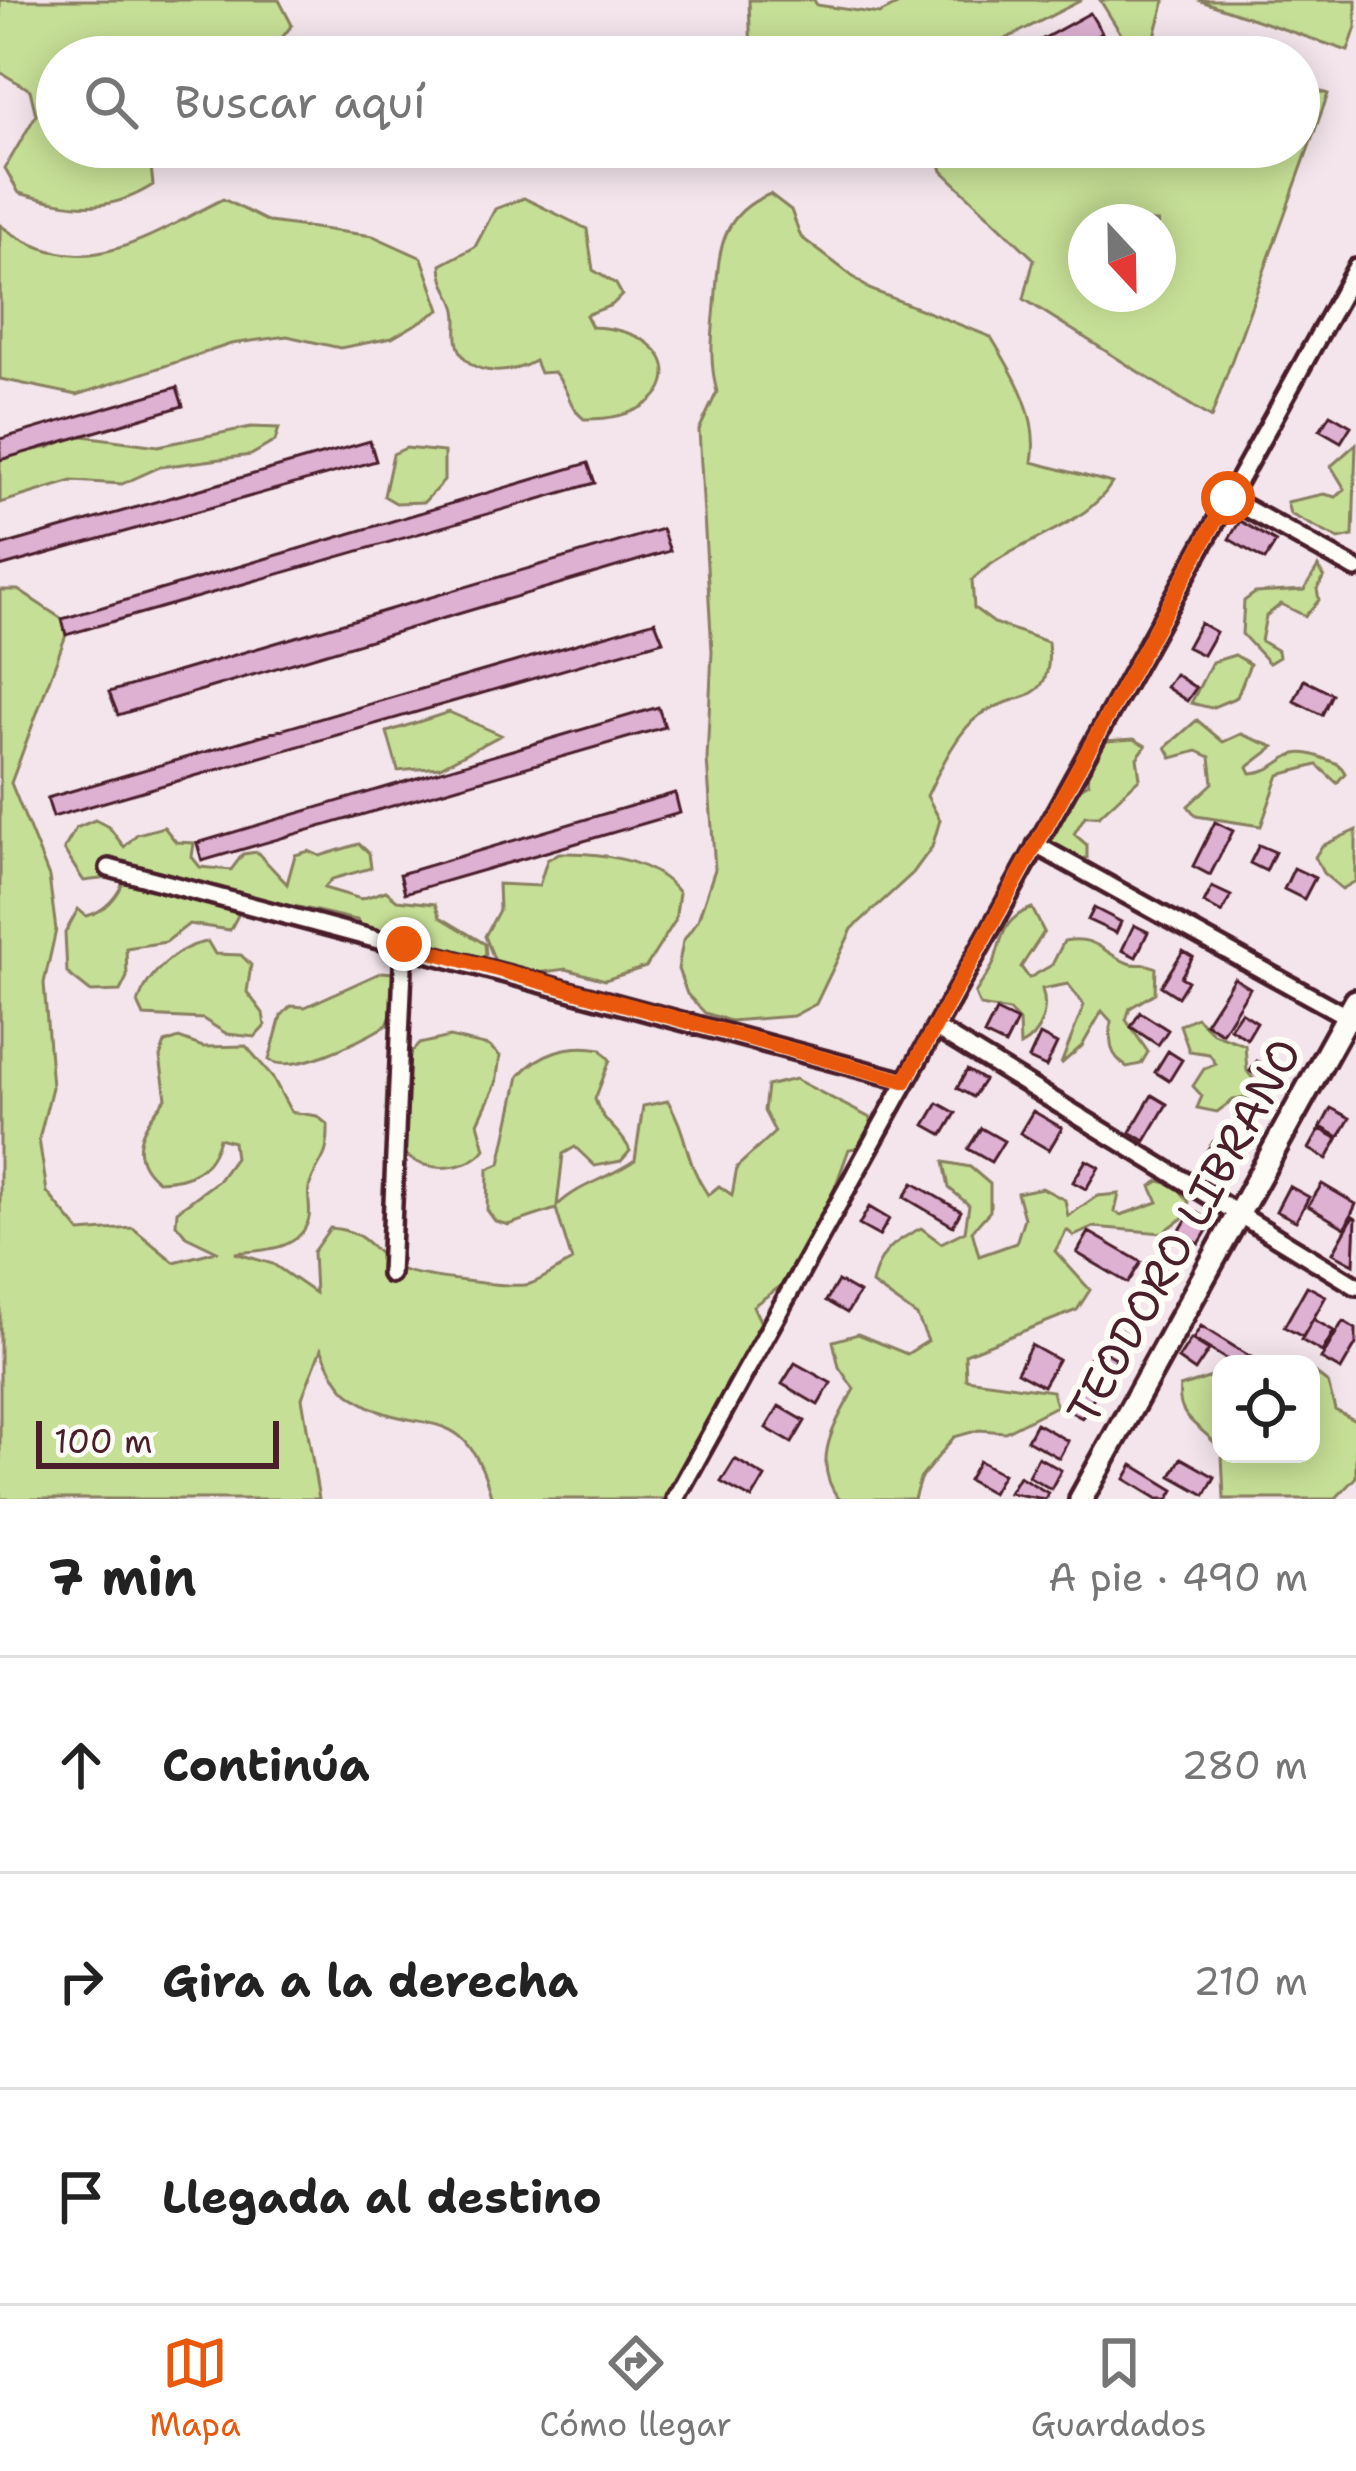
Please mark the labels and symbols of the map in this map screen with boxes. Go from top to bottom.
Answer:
north arrow [1068,204,1176,312]
route start [1201,471,1255,525]
route end [377,917,431,971]
street label: TEODORO LIBRANO [1053,1028,1315,1434]
scale bar [36,1415,279,1468]

